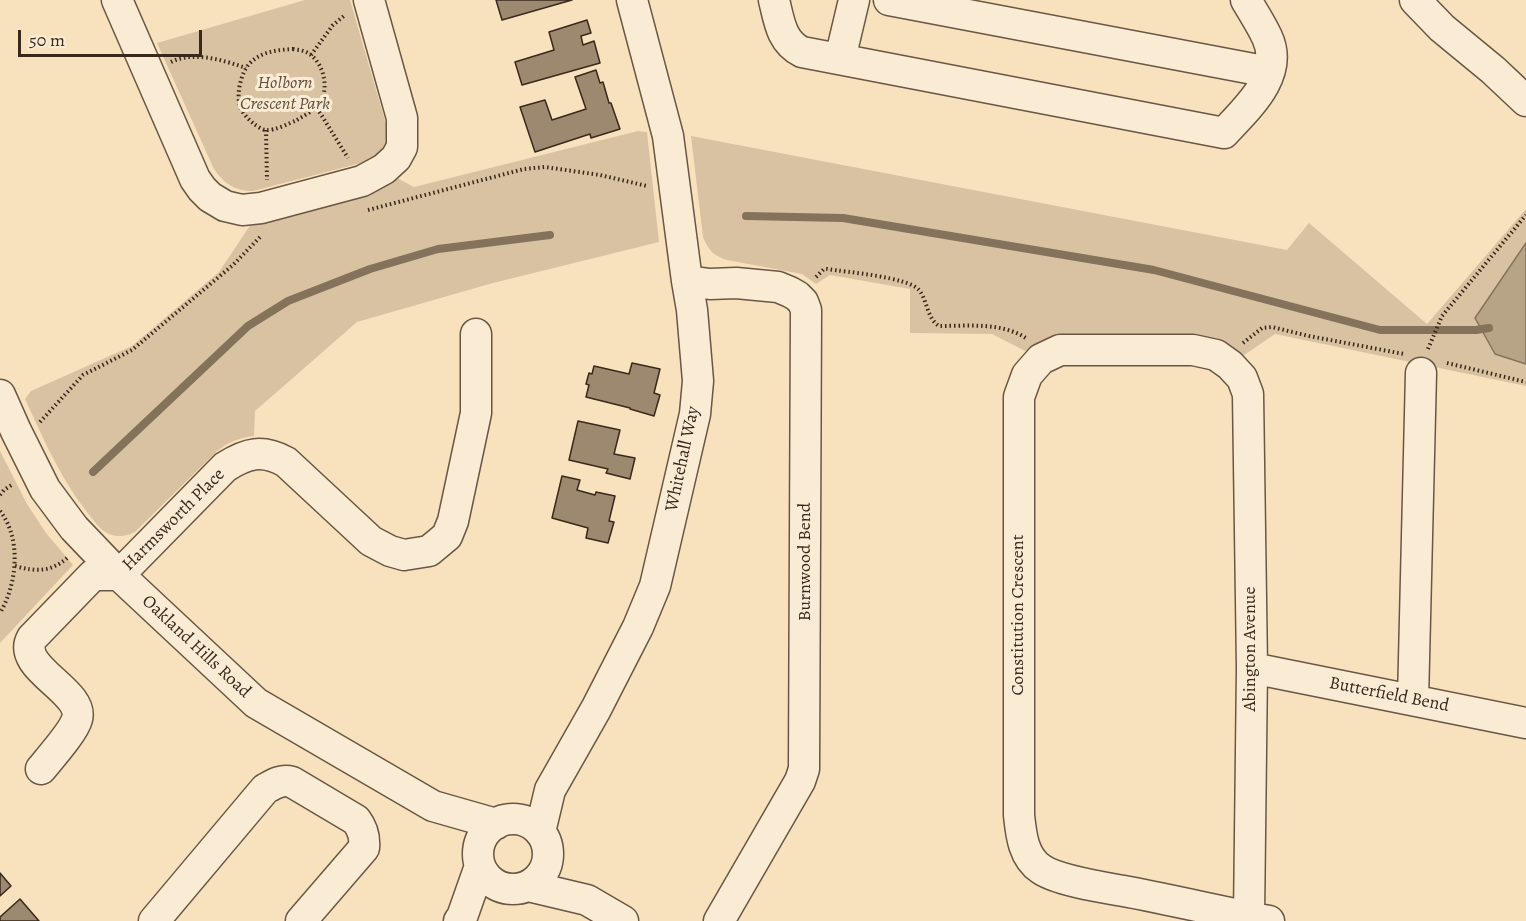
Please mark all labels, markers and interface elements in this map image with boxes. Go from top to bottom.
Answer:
scale bar [21,18,206,56]
text: 50 m [29,28,65,52]
park label: Holborn Crescent Park [240,73,330,116]
street label: Whitehall Way [661,404,705,514]
street label: Harmsworth Place [118,464,230,576]
street label: Burnwood Bend [795,503,817,621]
street label: Constitution Crescent [1008,534,1030,696]
street label: Abington Avenue [1240,586,1262,712]
street label: Oakland Hills Road [137,591,255,703]
street label: Butterfield Bend [1327,673,1451,717]

